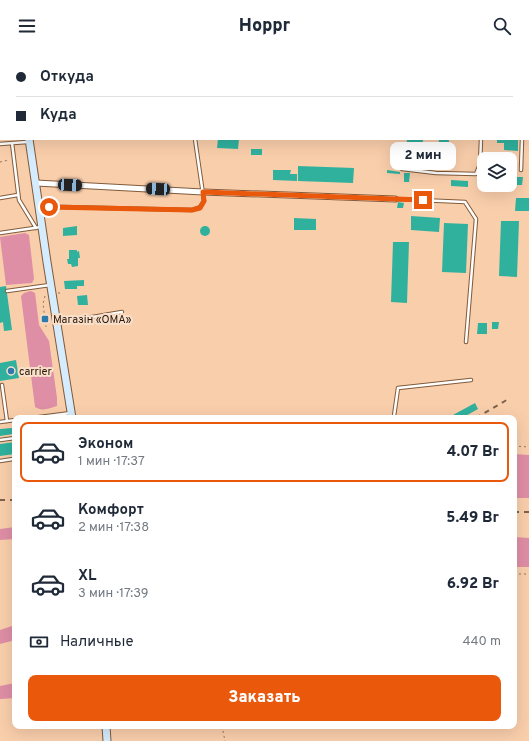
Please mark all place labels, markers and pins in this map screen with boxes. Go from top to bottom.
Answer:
place label: Магазін «ОМА» [53,313,132,327]
marker: Магазін «ОМА» [40,314,50,324]
place label: carrier [19,365,53,379]
marker: carrier [6,366,16,376]

